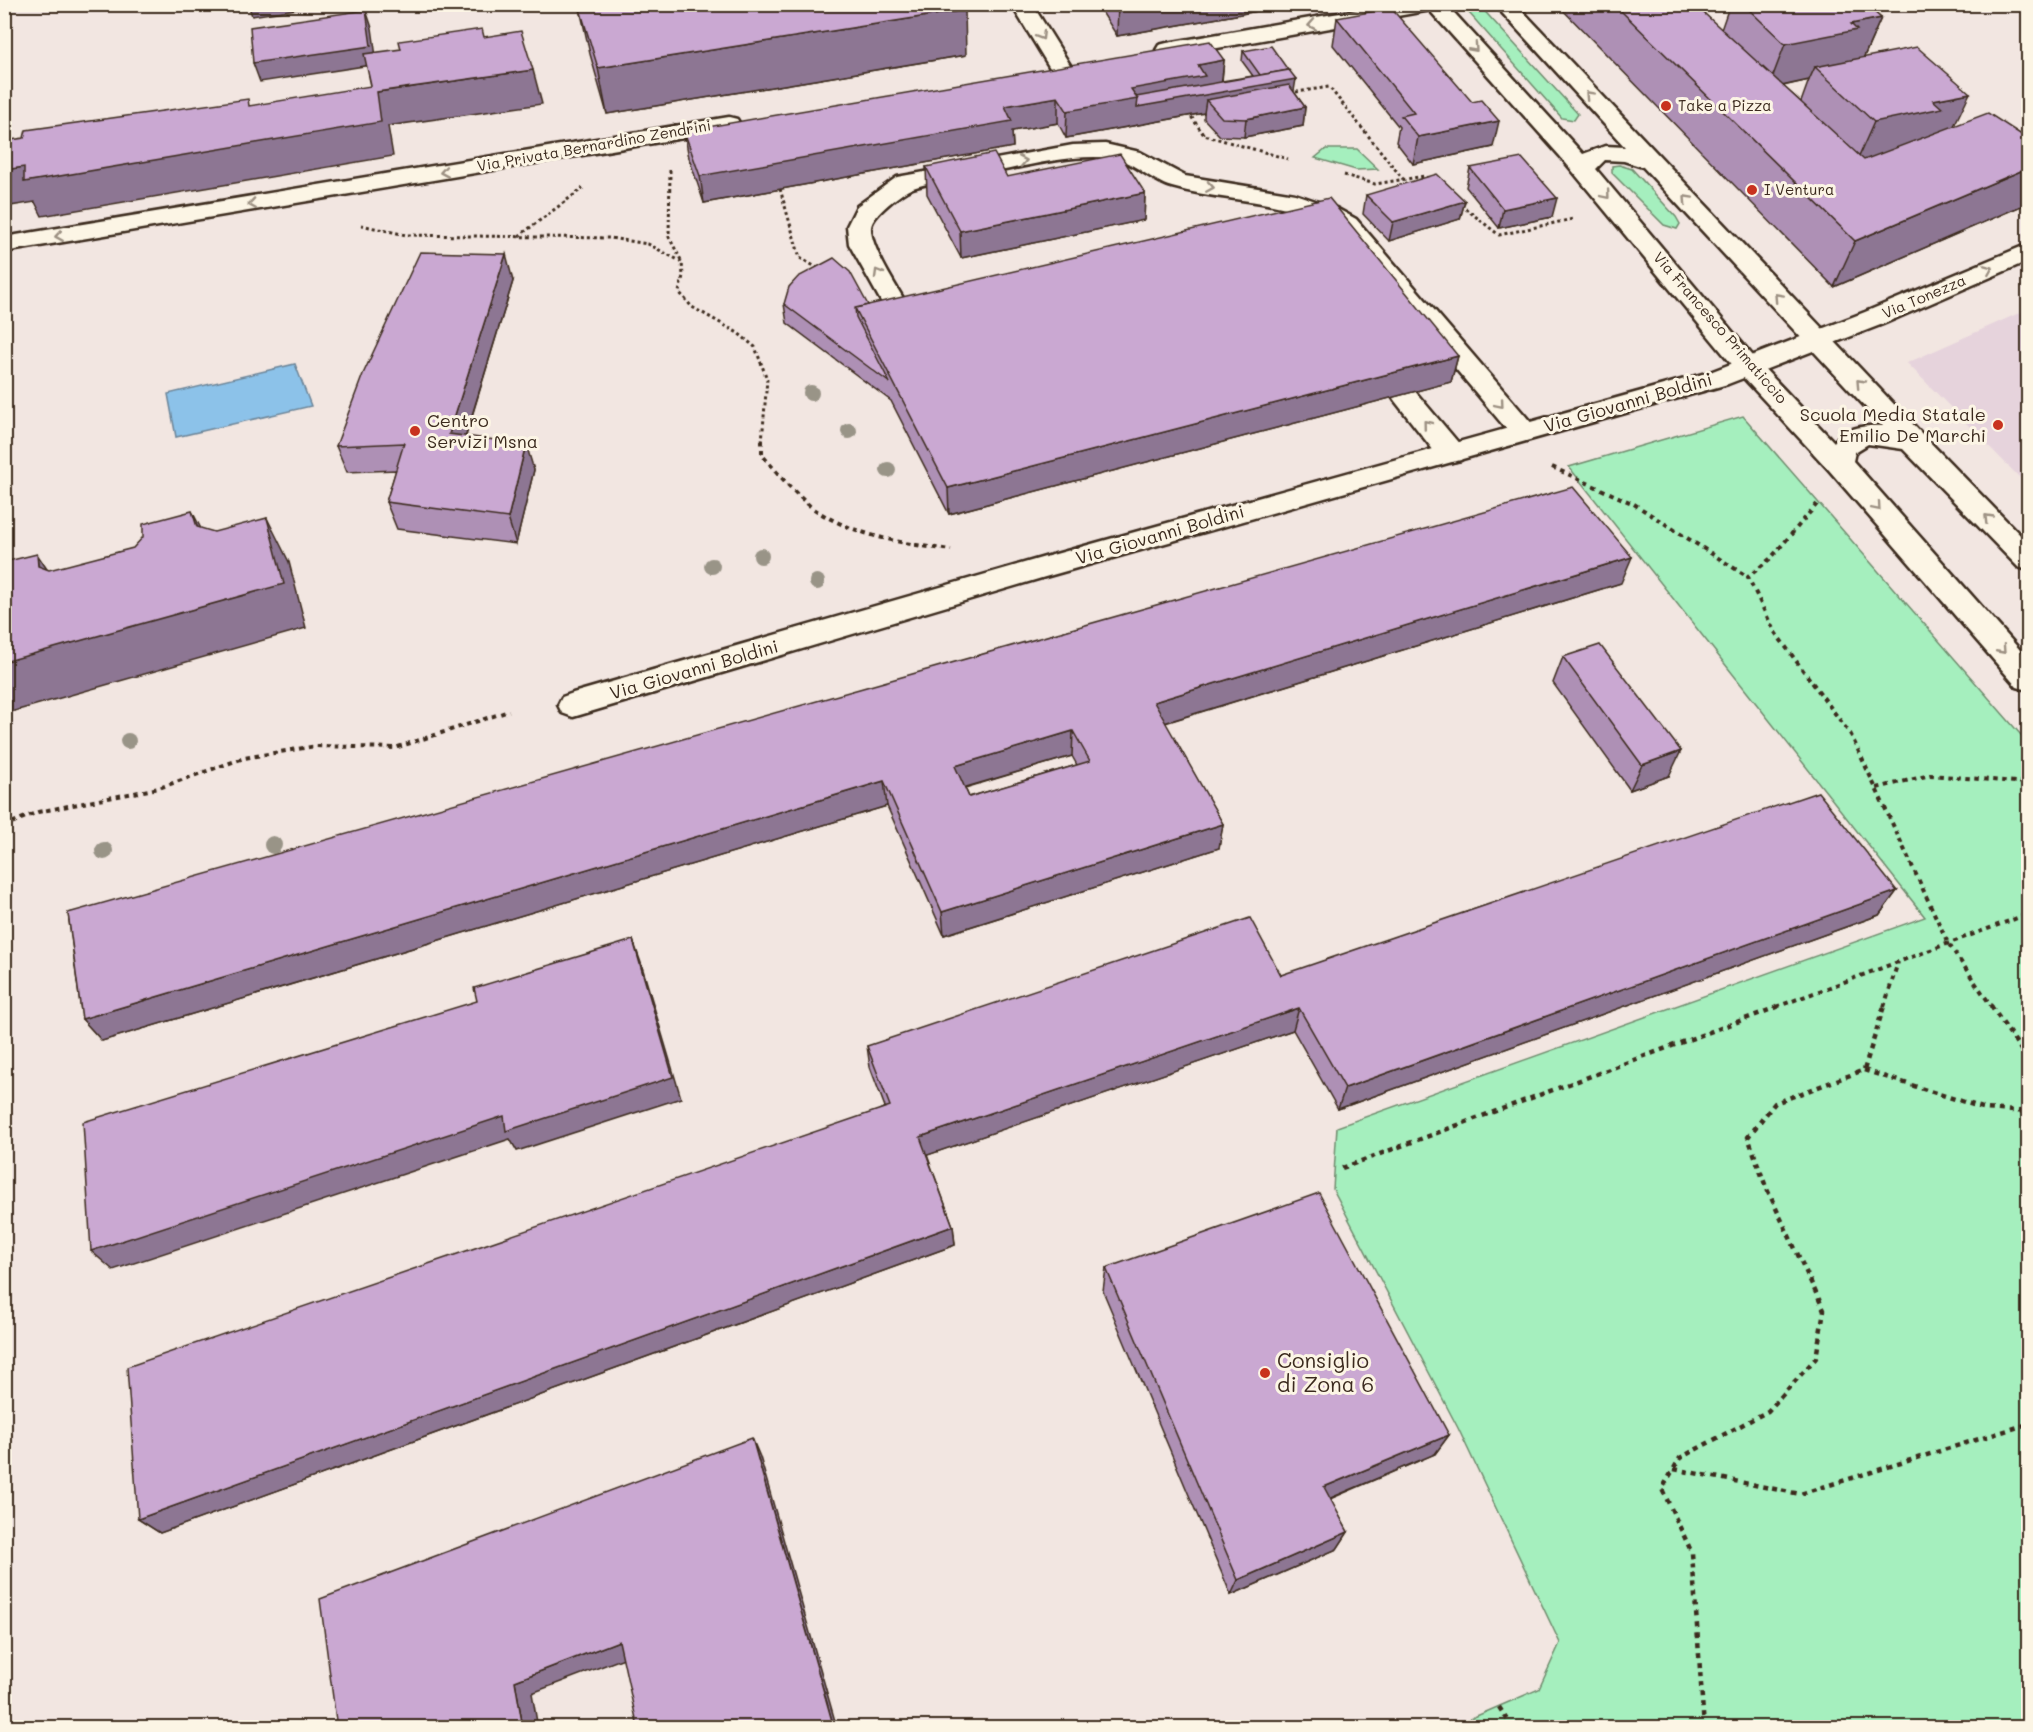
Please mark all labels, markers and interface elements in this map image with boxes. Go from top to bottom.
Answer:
one-way arrow [1307,19,1316,31]
one-way arrow [1034,30,1046,40]
one-way arrow [1467,41,1478,51]
one-way arrow [1586,92,1597,103]
place label: Take a Pizza [1678,95,1772,115]
marker: Take a Pizza [1659,99,1673,113]
street label: Via Privata Bernardino Zendrini [475,115,712,175]
one-way arrow [1018,155,1028,168]
one-way arrow [439,165,448,177]
place label: I Ventura [1764,179,1834,199]
one-way arrow [1205,180,1214,192]
marker: I Ventura [1745,183,1759,197]
one-way arrow [1599,188,1610,199]
one-way arrow [1683,195,1694,206]
one-way arrow [247,197,257,210]
one-way arrow [55,229,65,242]
street label: Via Francesco Primaticcio [1649,247,1792,407]
one-way arrow [1982,264,1993,276]
one-way arrow [873,269,885,279]
street label: Via Tonezza [1879,269,1969,323]
one-way arrow [1774,294,1785,304]
street label: Via Giovanni Boldini [1541,366,1715,438]
one-way arrow [1856,379,1867,390]
one-way arrow [1493,397,1504,408]
place label: Scuola Media Statale Emilio De Marchi [1800,402,1986,447]
place label: Centro Servizi Msna [427,408,538,453]
marker: Scuola Media Statale Emilio De Marchi [1991,418,2005,432]
one-way arrow [1424,420,1435,431]
marker: Centro Servizi Msna [408,424,422,438]
street label: Via Giovanni Boldini [1073,498,1247,570]
one-way arrow [1870,500,1881,511]
one-way arrow [1984,514,1995,525]
street label: Via Giovanni Boldini [607,633,781,705]
one-way arrow [1995,643,2006,653]
place label: Consiglio di Zona 6 [1277,1346,1374,1397]
marker: Consiglio di Zona 6 [1258,1366,1272,1380]

